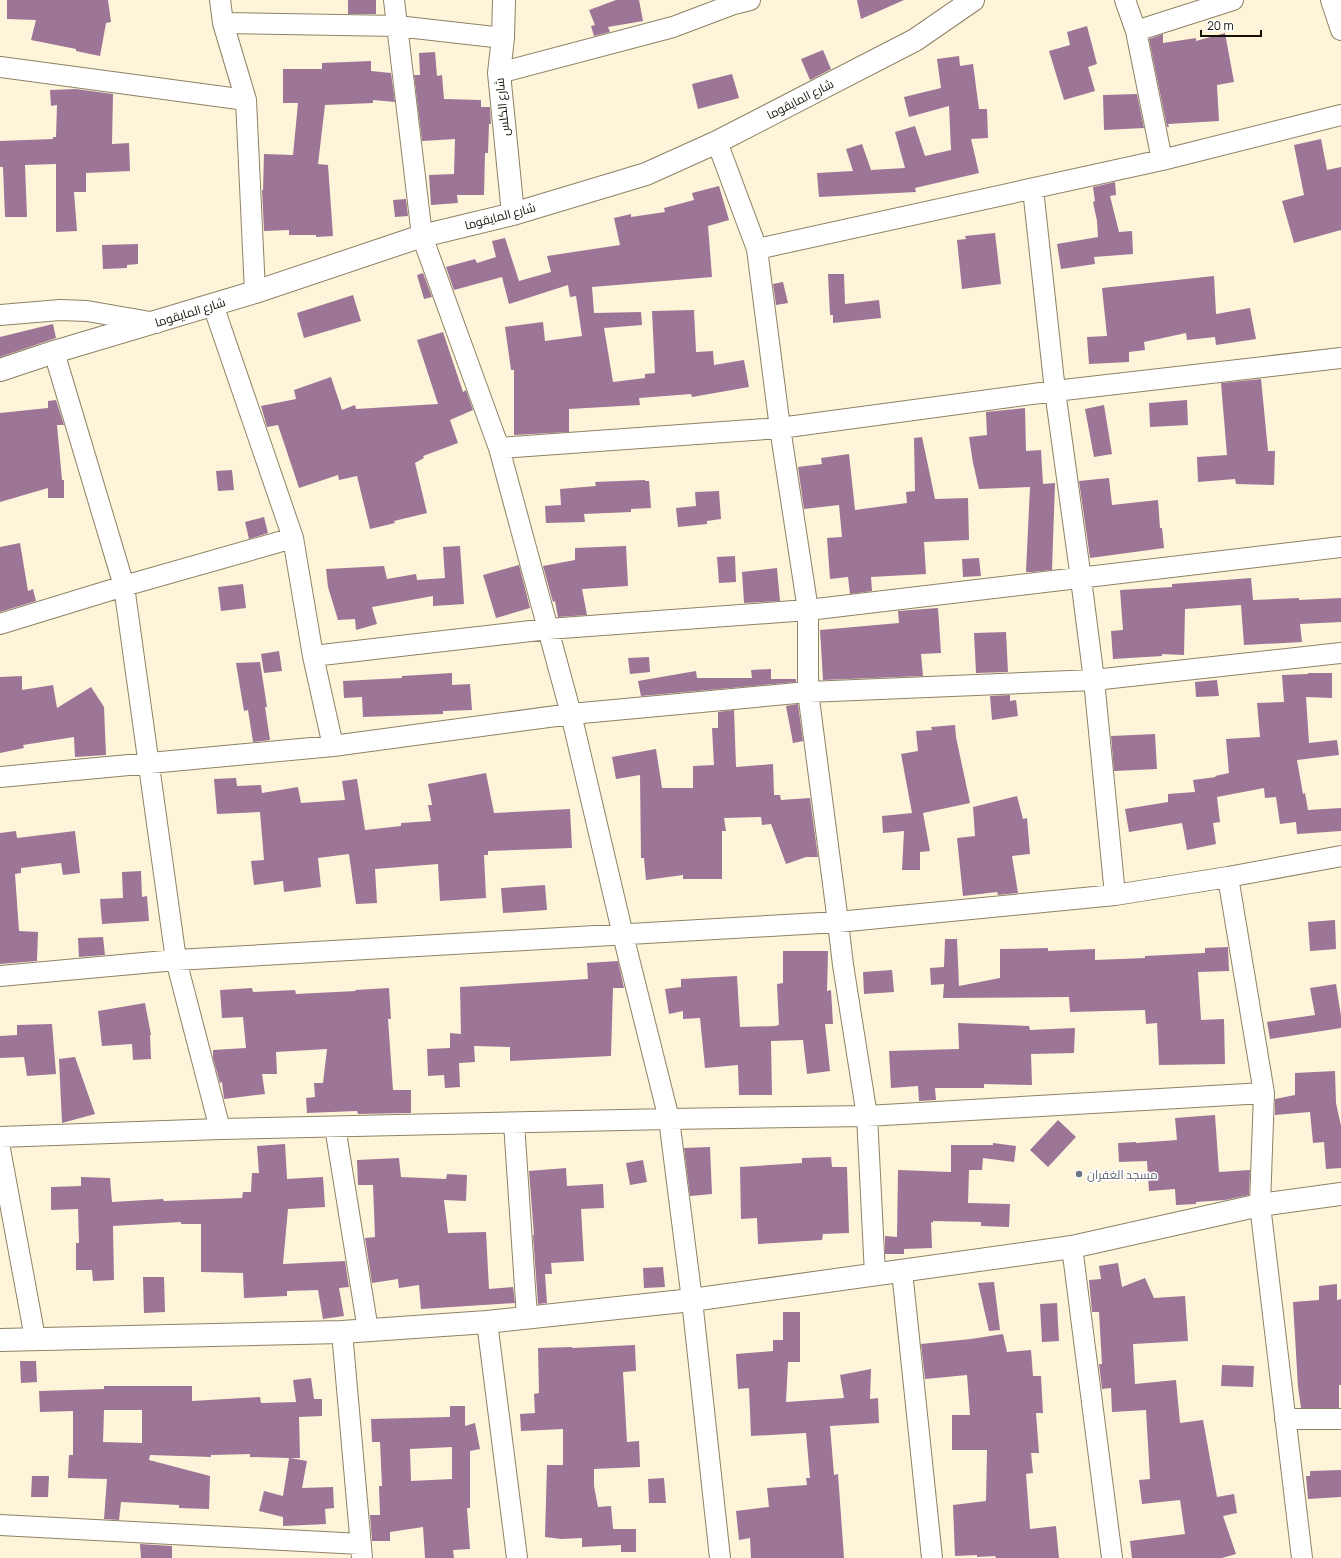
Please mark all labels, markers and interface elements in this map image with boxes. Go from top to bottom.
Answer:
scale bar [1201,12,1261,38]
text: 20 m [1207,17,1234,34]
street label: شارع المايقوما [764,75,836,123]
street label: شارع الكلس [490,77,514,137]
street label: شارع المايقوما [463,198,537,234]
street label: شارع المايقوما [153,293,227,331]
place label: مسجد الغفران [1087,1166,1158,1183]
marker: مسجد الغفران [1074,1169,1084,1179]

